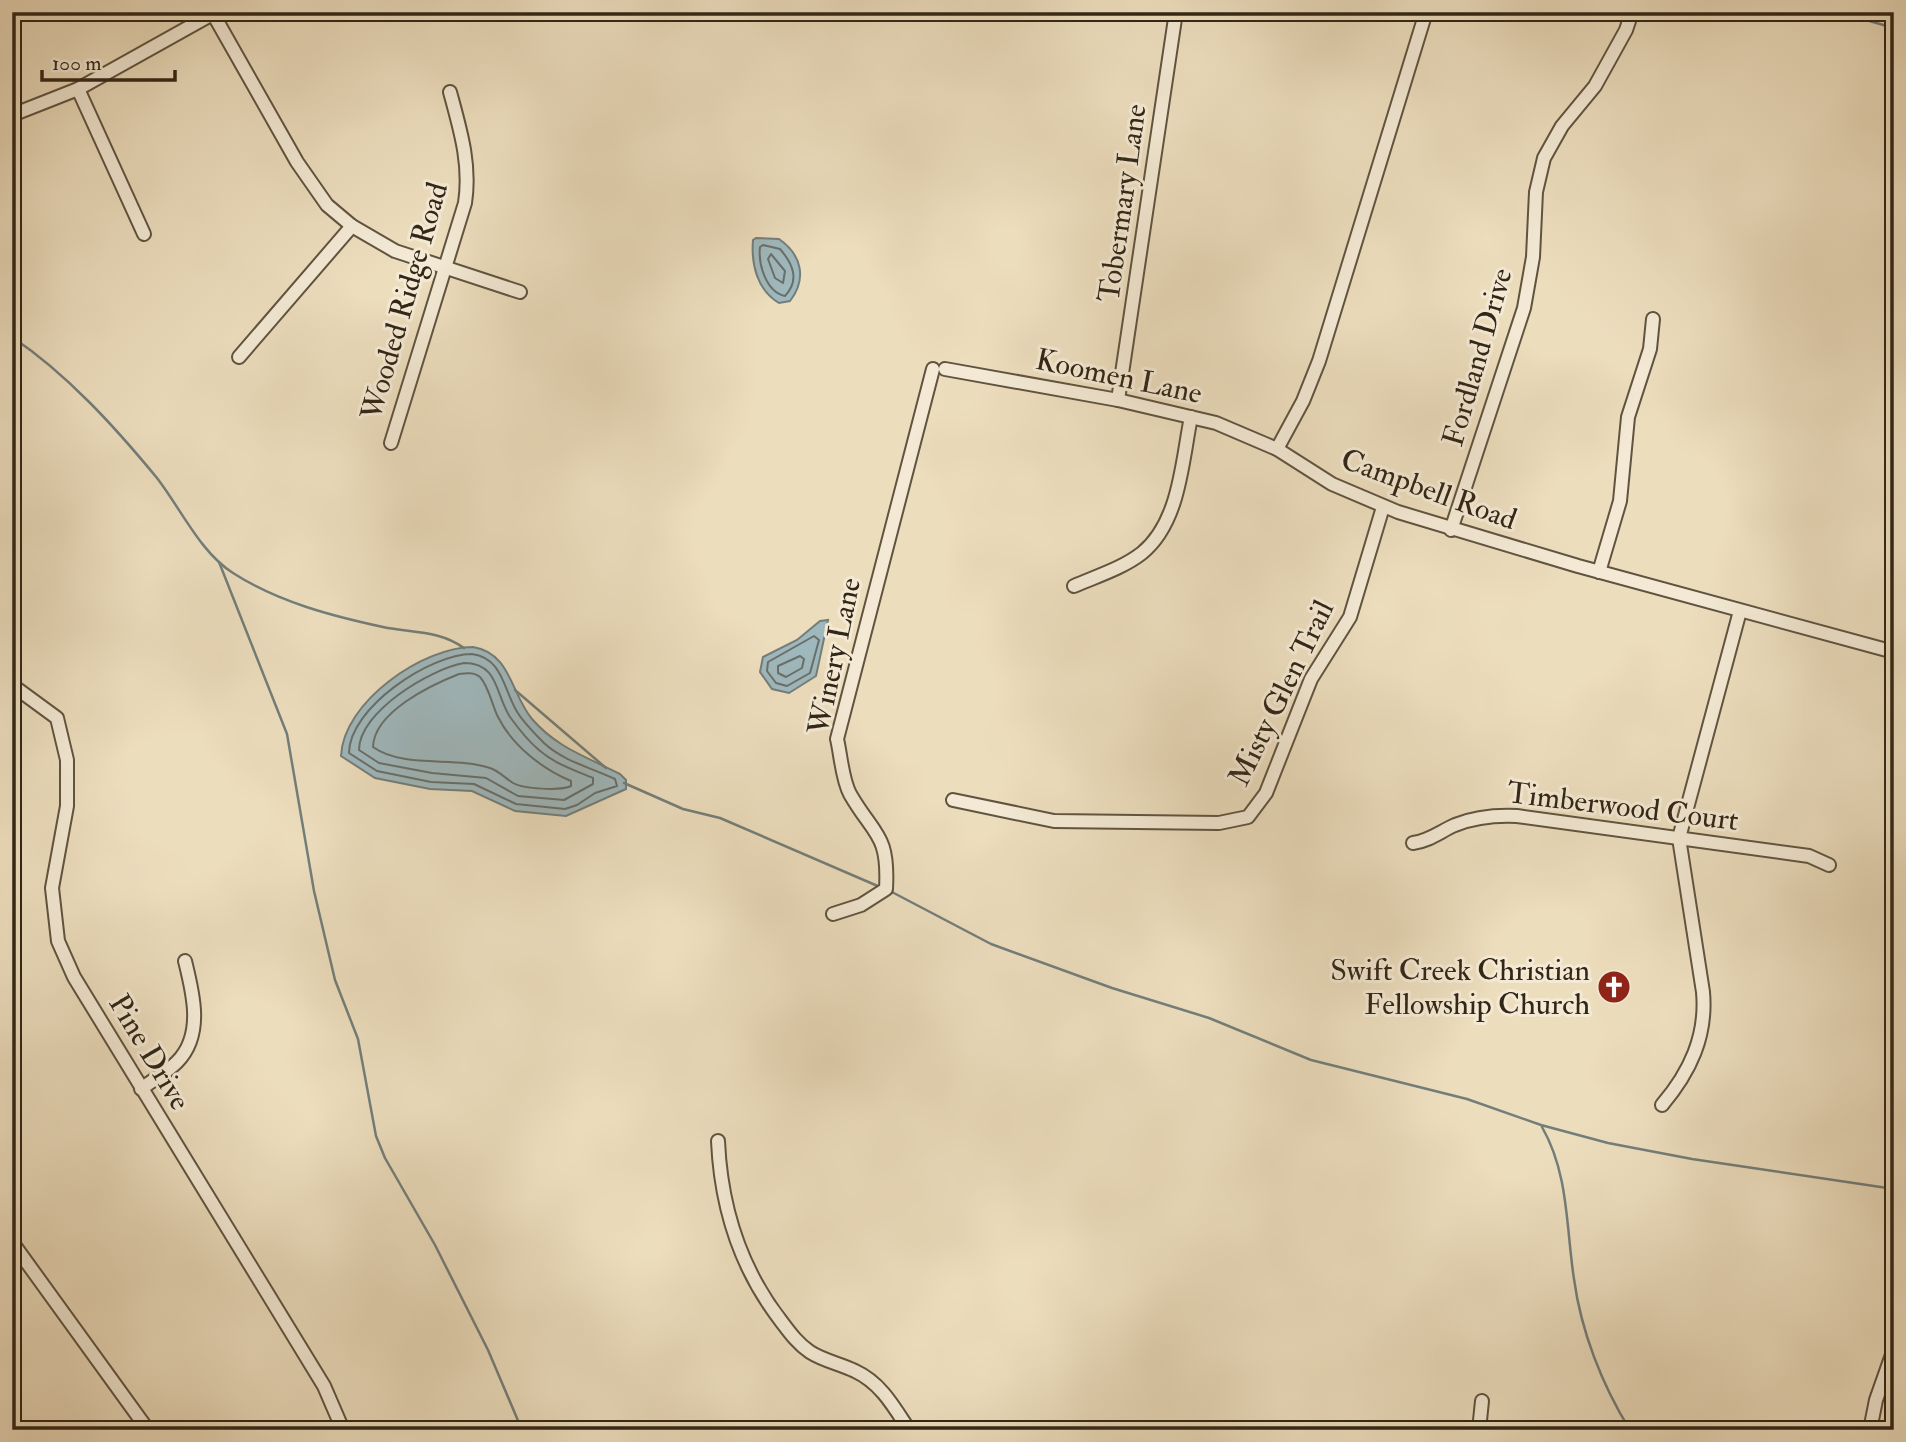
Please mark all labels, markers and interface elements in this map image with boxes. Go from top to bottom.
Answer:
scale bar [42,38,175,82]
text: 100 m [52,50,102,77]
street label: Tobermary Lane [1090,102,1155,305]
street label: Wooded Ridge Road [353,178,456,425]
street label: Fordland Drive [1434,264,1521,450]
street label: Koomen Lane [1032,341,1205,412]
street label: Campbell Road [1336,441,1522,538]
street label: Winery Lane [800,574,869,739]
street label: Misty Glen Trail [1221,594,1342,792]
street label: Timberwood Court [1505,774,1741,839]
place label: Swift Creek Christian Fellowship Church [1330,952,1590,1023]
church icon: Swift Creek Christian Fellowship Church [1595,968,1633,1006]
street label: Pine Drive [101,988,199,1117]

